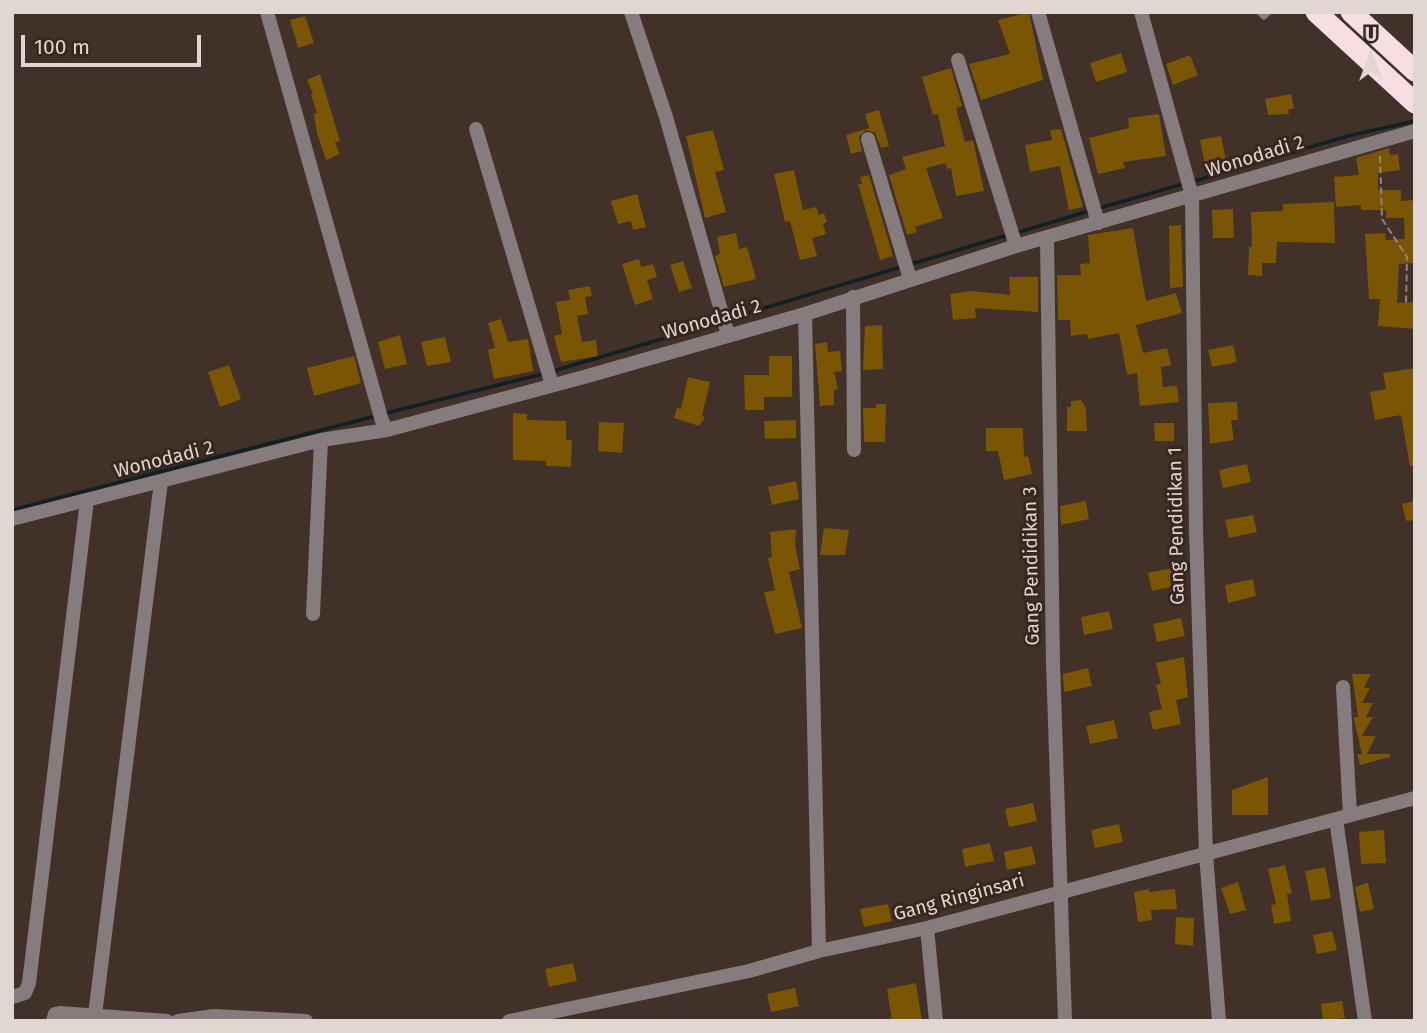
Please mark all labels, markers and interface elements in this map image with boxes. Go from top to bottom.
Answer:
scale bar [24,21,205,65]
north arrow [1336,21,1406,91]
text: U [1365,23,1377,46]
text: 100 m [34,34,90,60]
street label: Wonodadi 2 [1203,131,1307,183]
street label: Wonodadi 2 [660,295,764,345]
street label: Wonodadi 2 [112,437,216,483]
street label: Gang Pendidikan 1 [1164,447,1190,605]
street label: Gang Pendidikan 3 [1019,486,1045,646]
street label: Gang Ringinsari [891,870,1027,926]

